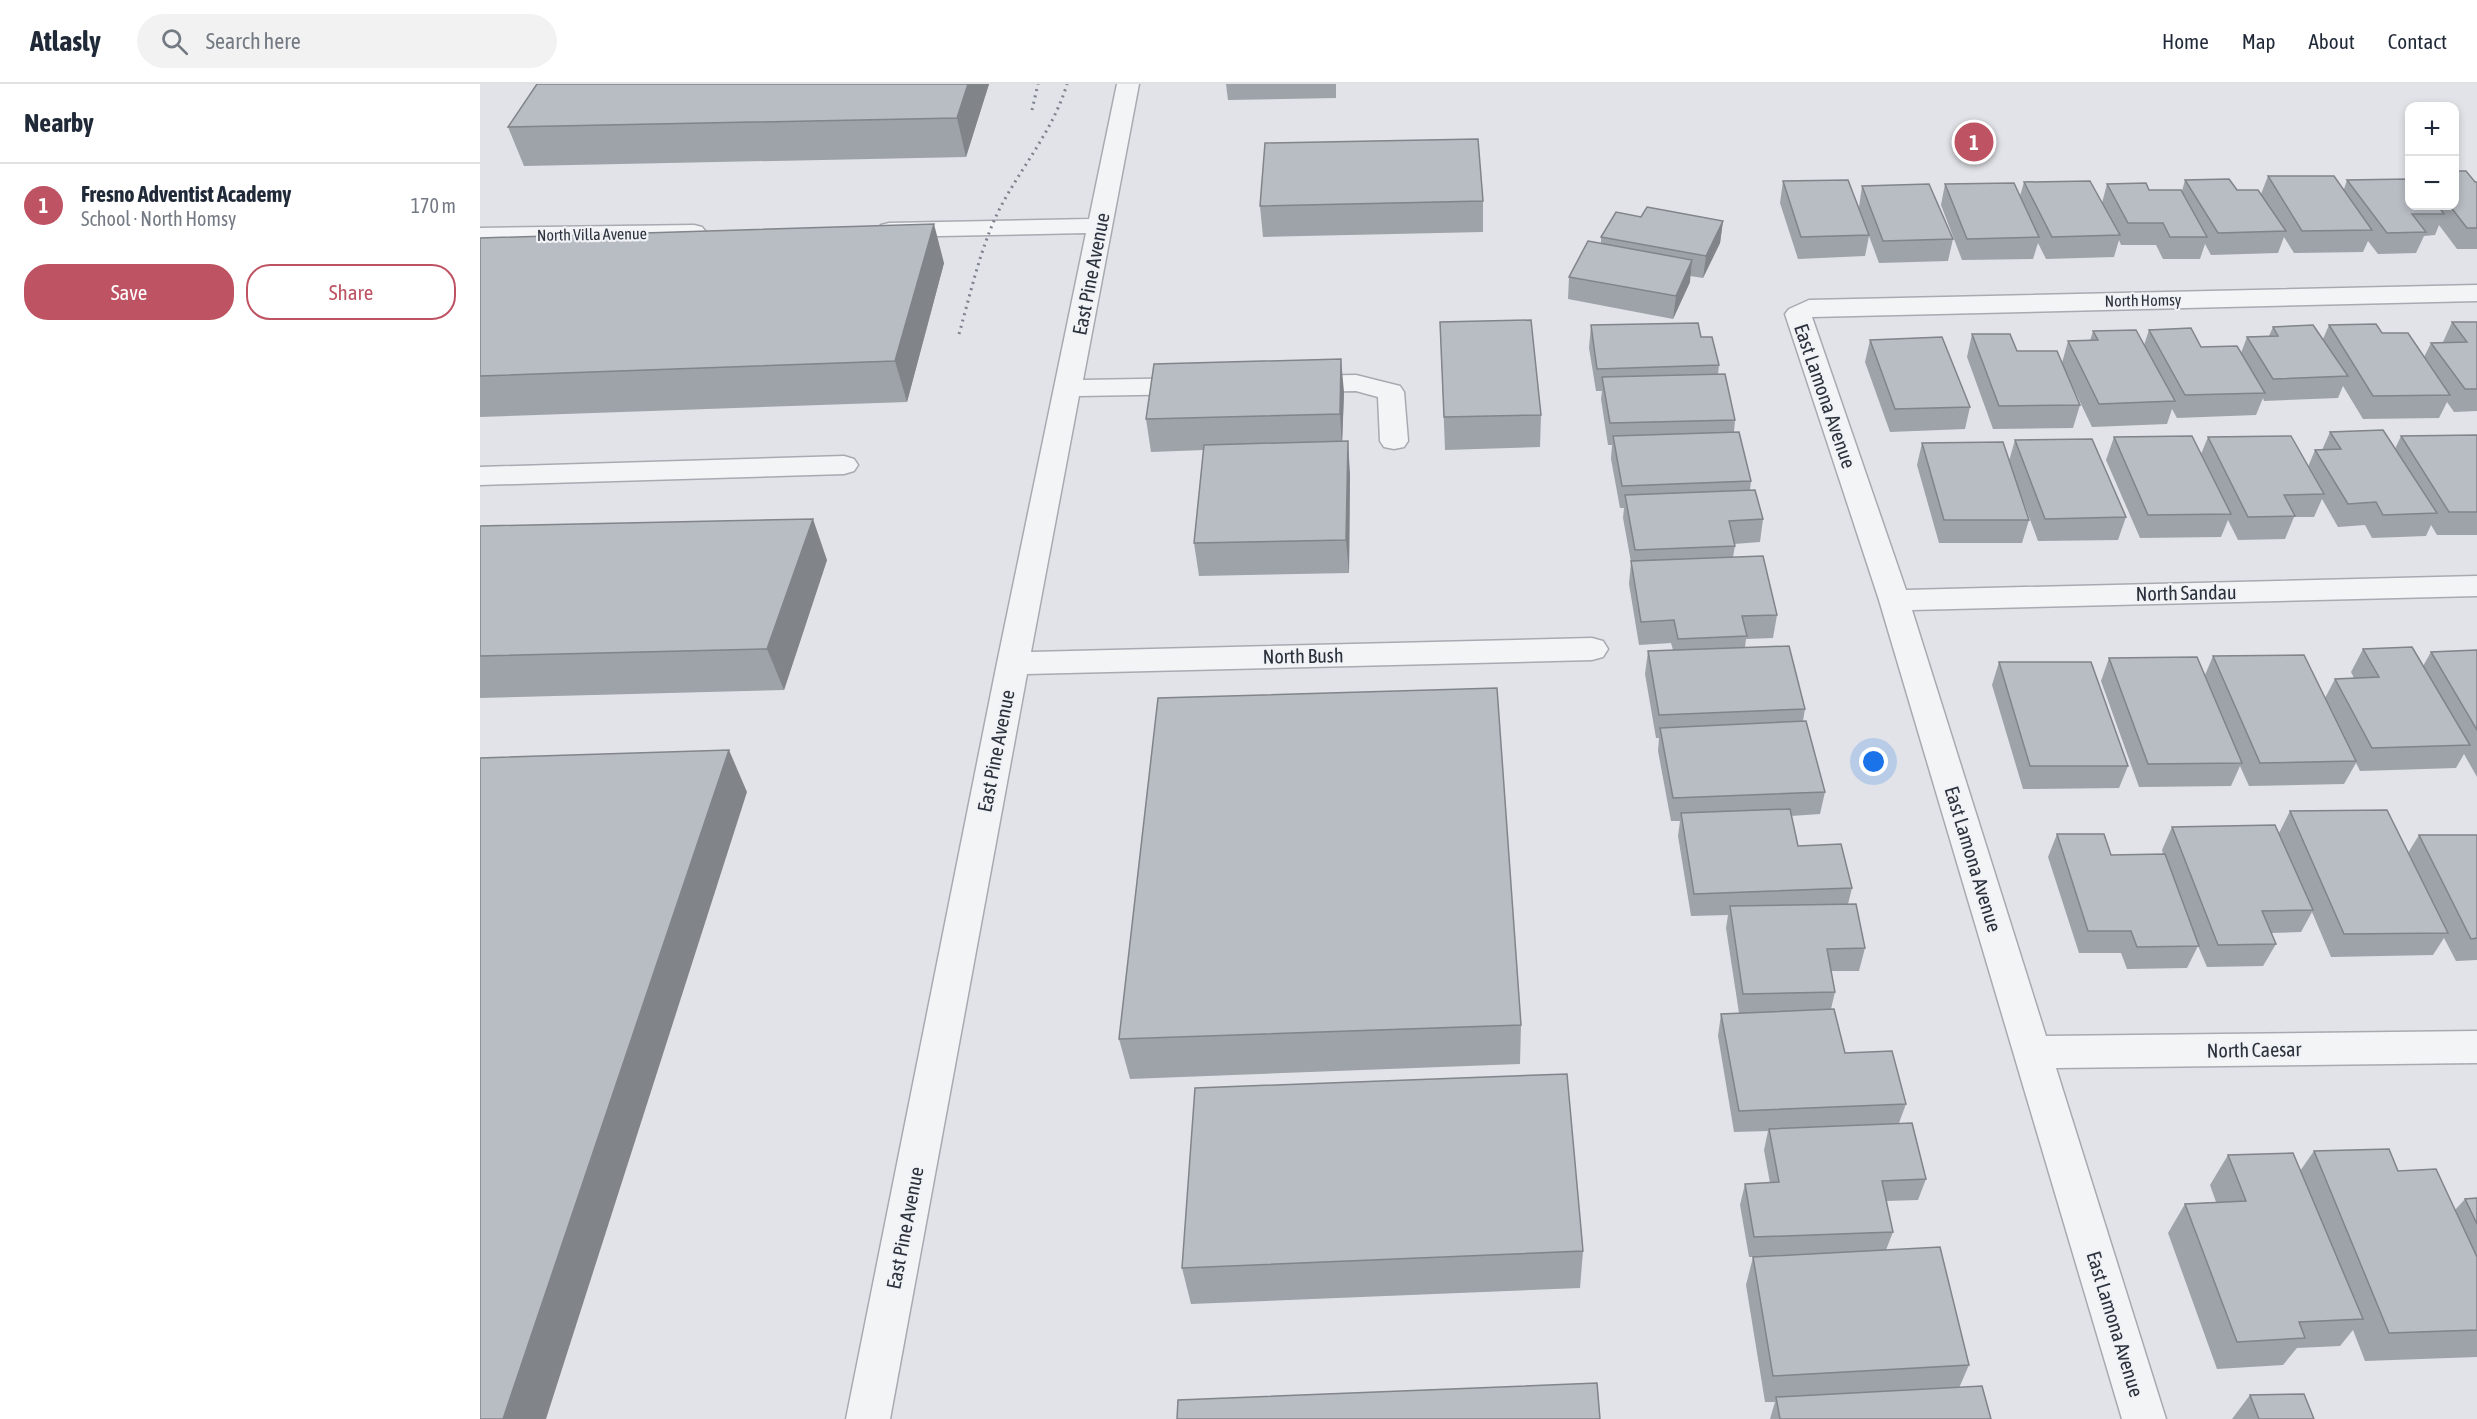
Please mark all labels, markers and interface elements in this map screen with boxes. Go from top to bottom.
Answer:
search box [137,14,557,68]
text: Atlasly [30,25,101,57]
icon: search [158,25,191,58]
text: Search here [206,28,301,54]
text: Home [2162,29,2209,53]
text: Map [2242,29,2276,53]
text: About [2309,29,2355,53]
text: Contact [2388,29,2447,53]
map controls [2405,102,2459,210]
button: + [2405,102,2459,156]
text: Nearby [24,108,94,138]
pin: 1 [1954,120,1994,164]
button: − [2405,156,2459,210]
text: Fresno Adventist Academy [81,181,291,207]
text: 1 [39,194,48,217]
text: 170 m [411,194,456,217]
text: School · North Homsy [81,207,236,230]
street label: East Pine Avenue [1067,211,1114,337]
street label: North Villa Avenue [537,224,647,244]
button: Save [24,264,234,320]
button: Share [246,264,456,320]
street label: North Homsy [2105,290,2182,311]
street label: East Lamona Avenue [1790,321,1861,471]
street label: North Sandau [2135,580,2237,605]
street label: North Bush [1262,643,1344,668]
street label: East Pine Avenue [972,688,1019,814]
your location [1859,747,1888,776]
street label: East Lamona Avenue [1940,783,2007,935]
street label: North Caesar [2206,1037,2303,1062]
street label: East Pine Avenue [881,1165,928,1291]
street label: East Lamona Avenue [2082,1248,2149,1400]

